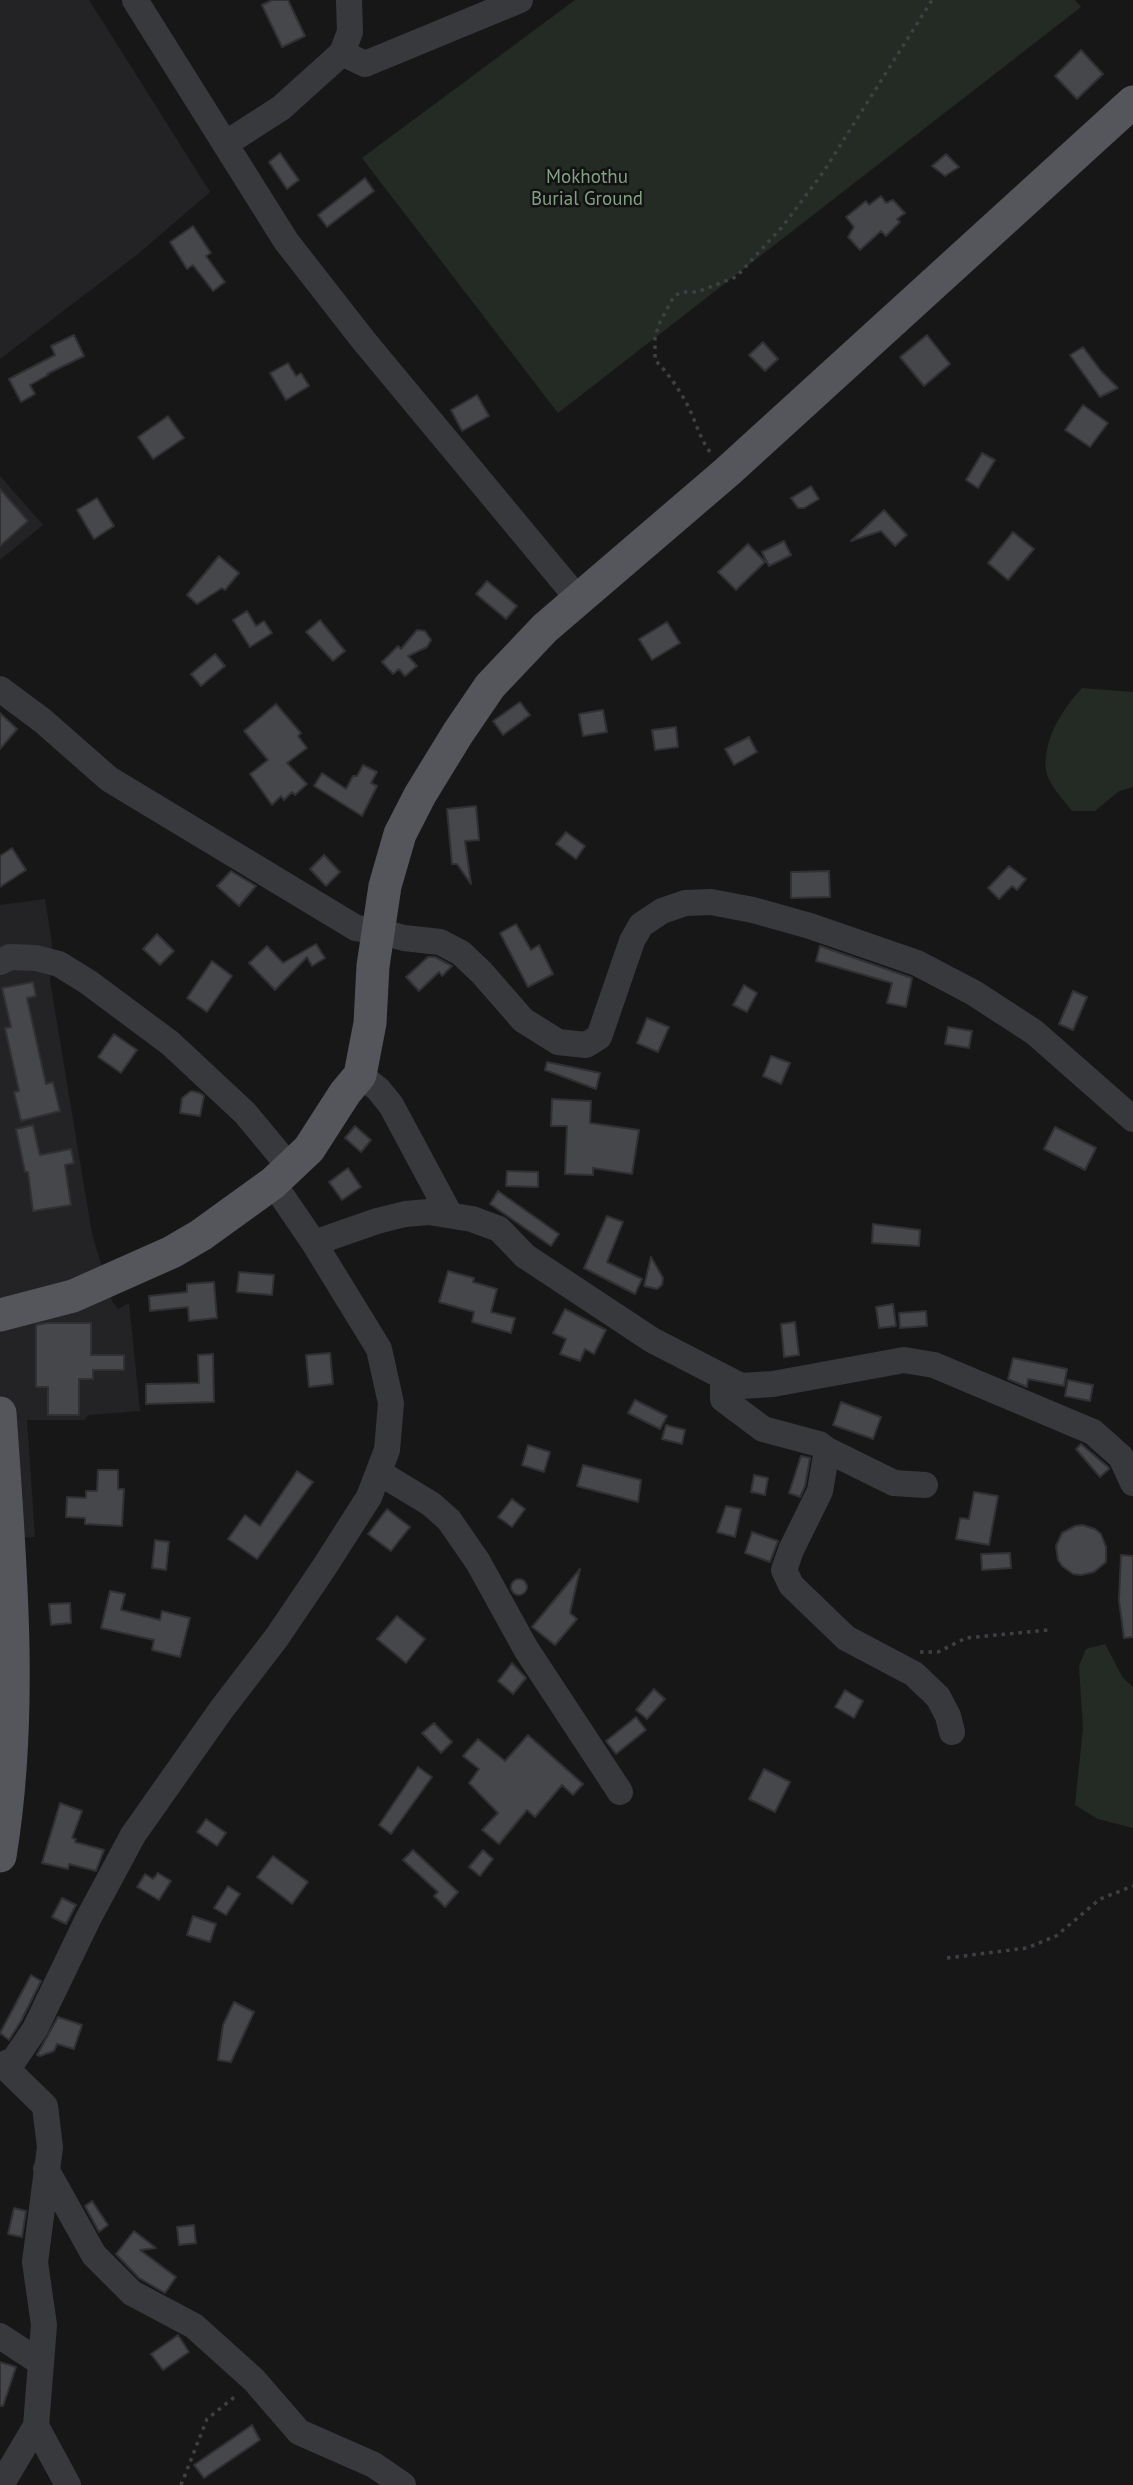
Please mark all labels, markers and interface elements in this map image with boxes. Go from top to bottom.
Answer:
park label: Mokhothu Burial Ground [531,167,643,211]

